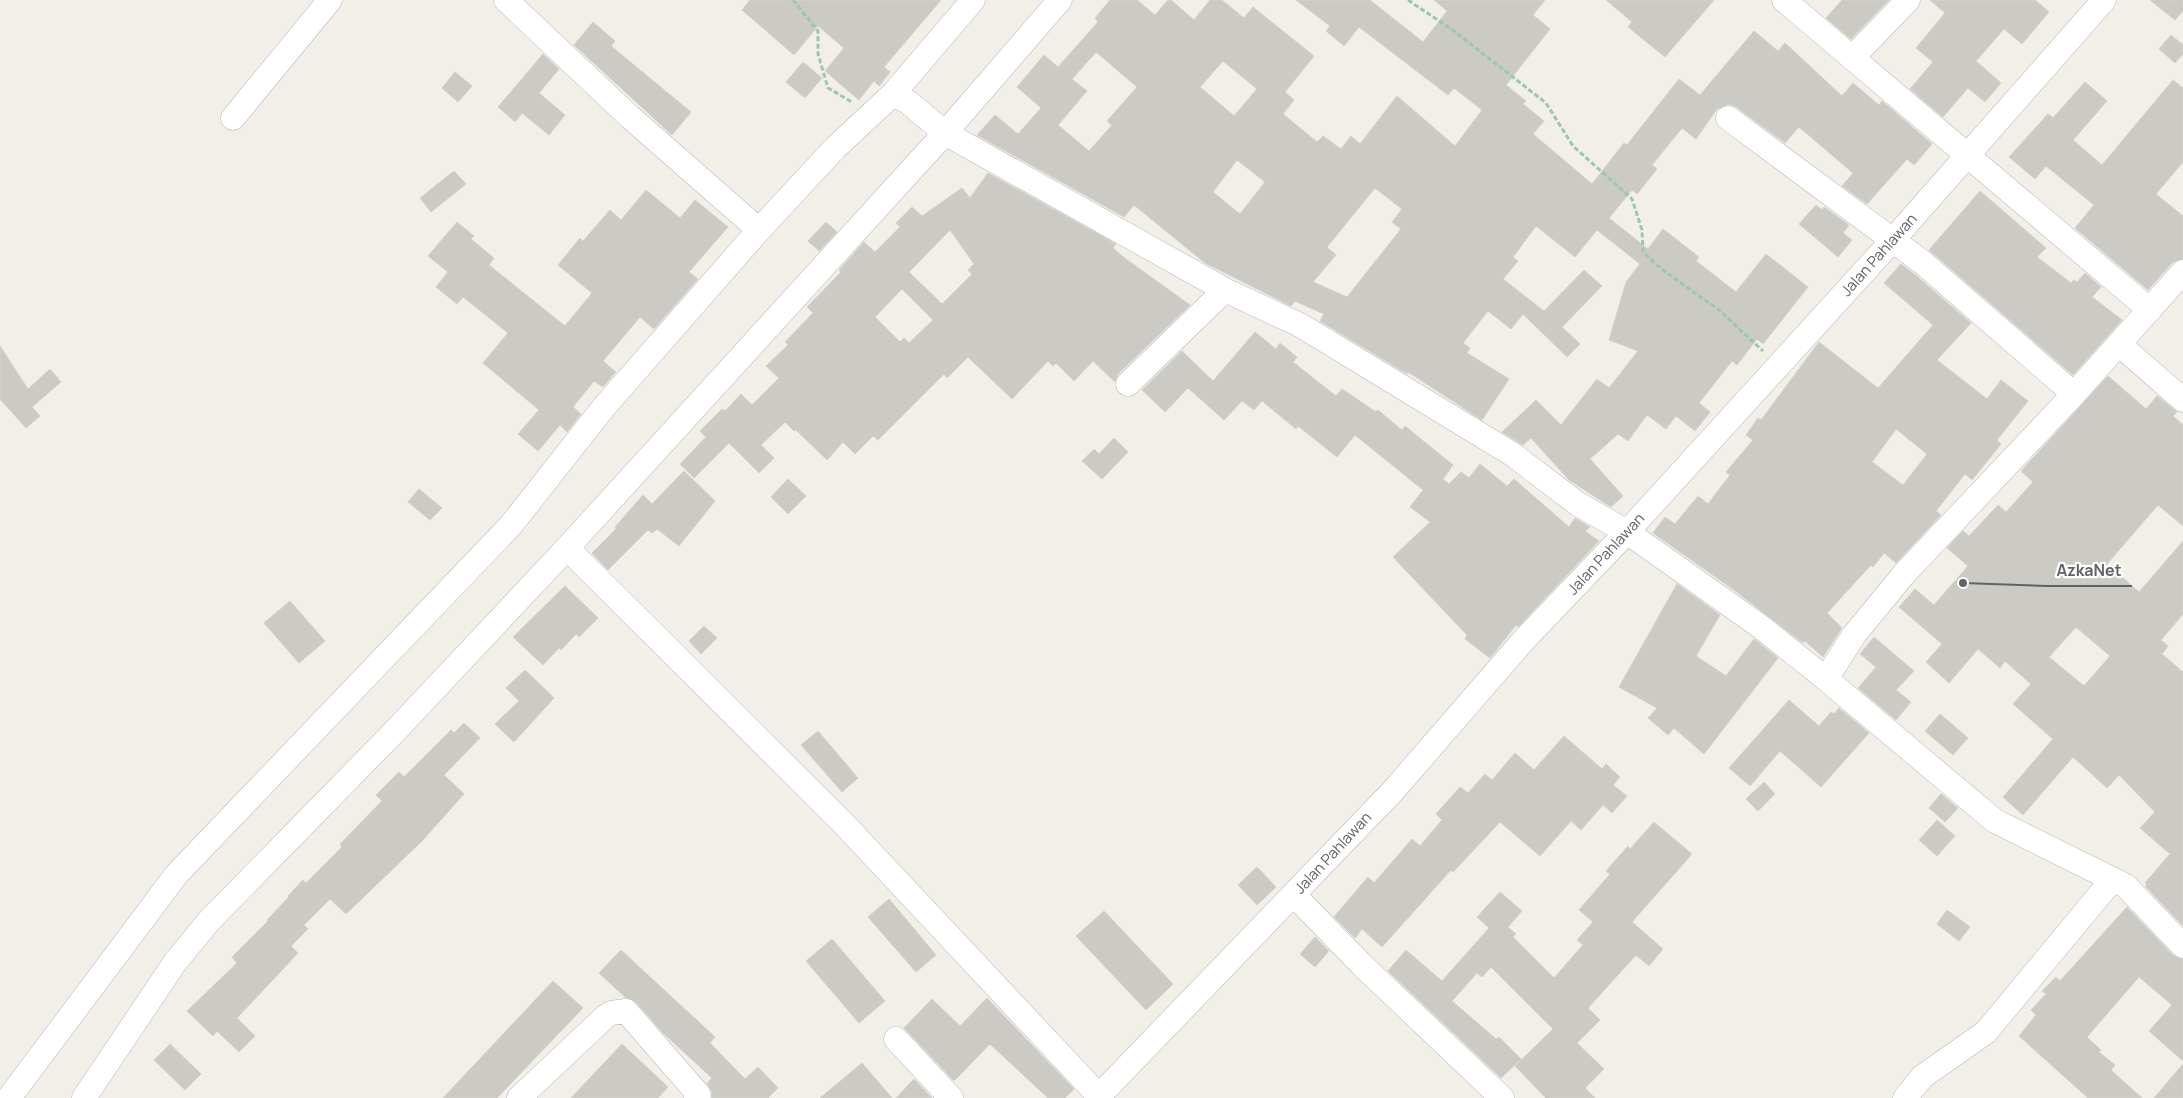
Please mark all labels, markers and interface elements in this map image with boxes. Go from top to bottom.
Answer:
street label: Jalan Pahlawan [1836,209,1922,301]
street label: Jalan Pahlawan [1562,508,1649,599]
callout: AzkaNet [2047,555,2132,586]
text: AzkaNet [2056,559,2122,581]
street label: Jalan Pahlawan [1289,807,1376,898]

